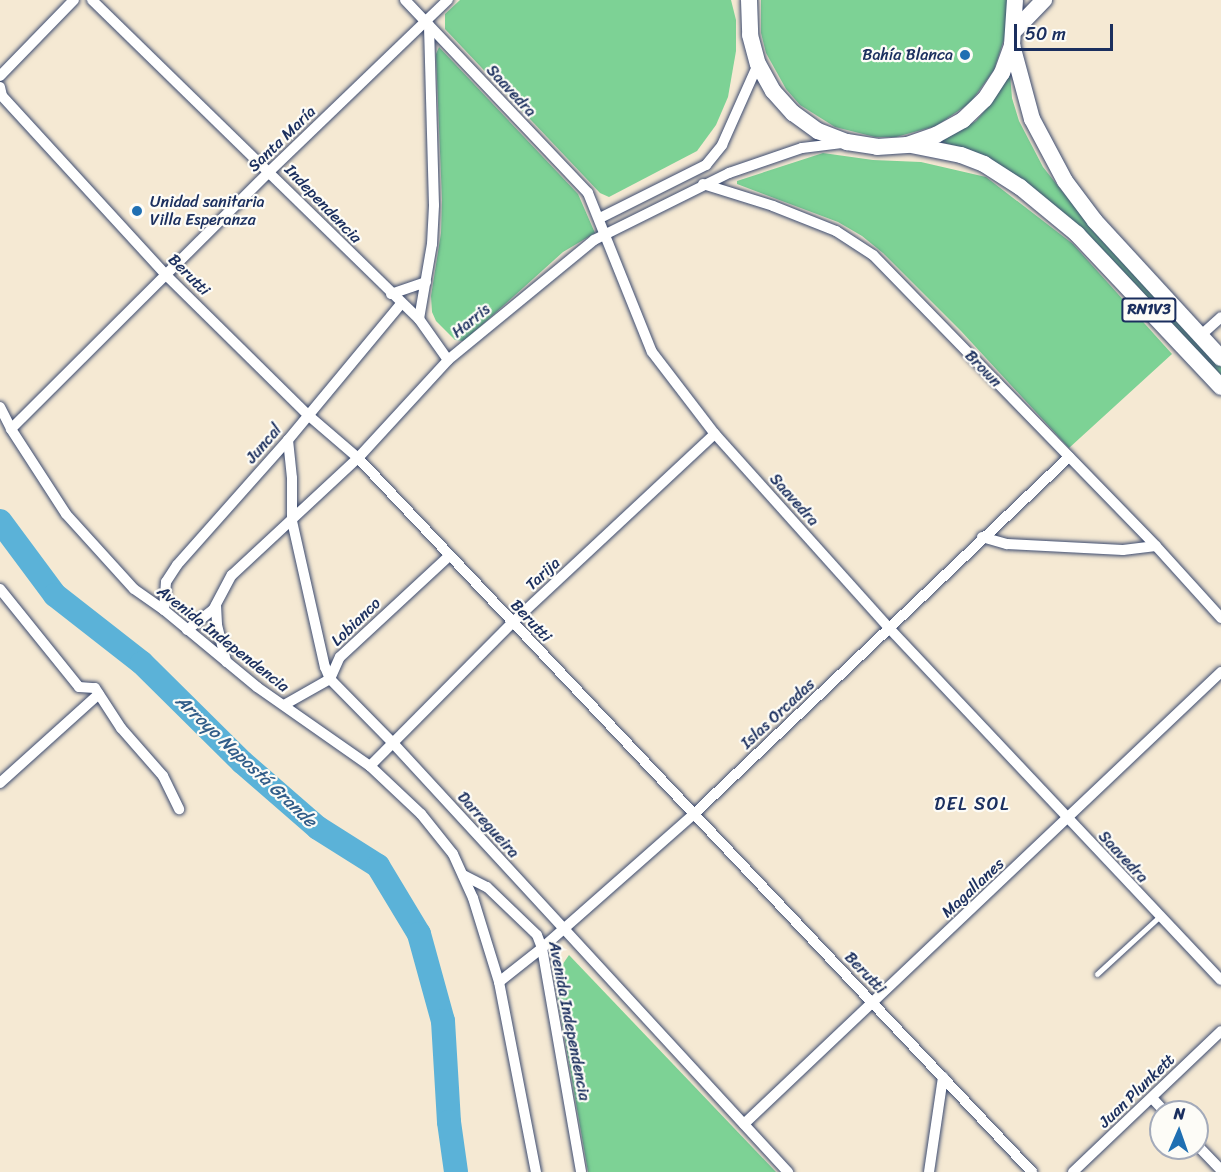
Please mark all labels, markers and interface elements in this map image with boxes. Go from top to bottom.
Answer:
scale bar [1017,12,1116,50]
text: 50 m [1025,18,1066,50]
place label: Bahía Blanca [863,45,953,65]
marker: Bahía Blanca [958,48,972,62]
street label: Saavedra [482,61,540,121]
street label: Santa María [244,102,320,176]
street label: Independencia [281,161,365,247]
place label: Unidad sanitaria Villa Esperanza [150,192,265,230]
marker: Unidad sanitaria Villa Esperanza [128,202,146,220]
street label: Berutti [164,250,214,300]
road number: RN1V3 [1120,298,1178,322]
street label: Harris [448,300,494,342]
street label: Brown [961,346,1005,392]
street label: Juncal [242,421,286,467]
street label: Saavedra [765,470,823,530]
street label: Tarija [522,553,564,595]
street label: Avenida Independencia [153,582,293,696]
street label: Lobianco [327,594,385,650]
street label: Berutti [507,596,555,646]
street label: Islas Orcadas [737,675,819,753]
water label: Arroyo Napostá Grande [171,690,321,832]
street label: Darregueira [453,788,523,862]
district label: DEL SOL [934,793,1010,815]
street label: Saavedra [1094,827,1152,887]
street label: Magallanes [938,854,1008,922]
street label: Avenida Independencia [544,940,594,1102]
street label: Berutti [840,948,890,998]
street label: Juan Plunkett [1095,1050,1179,1132]
text: N [1174,1099,1186,1128]
north arrow [1149,1100,1209,1160]

